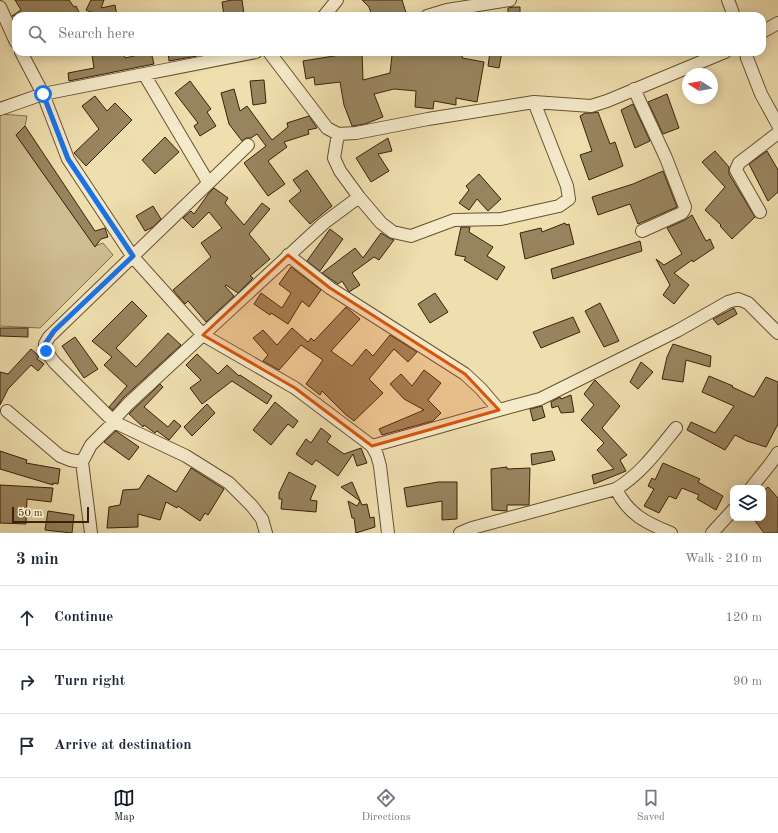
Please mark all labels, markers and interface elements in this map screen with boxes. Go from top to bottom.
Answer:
search box [12,12,766,56]
icon: search [26,23,48,45]
text: Search here [58,27,135,42]
north arrow [682,68,718,104]
route start [34,85,52,103]
route end [37,342,55,360]
map controls [730,485,766,521]
button: layers [730,485,766,521]
scale bar [12,505,89,524]
text: 50 m [18,508,43,519]
text: 3 min [16,551,59,568]
text: Walk · 210 m [685,552,762,565]
icon: ahead [16,607,38,629]
text: Continue [54,610,113,625]
text: 120 m [725,611,762,624]
icon: right [16,671,38,693]
text: Turn right [54,674,125,689]
text: 90 m [733,675,762,688]
icon: arrive [16,735,38,757]
text: Arrive at destination [54,738,192,753]
tab: Map [113,787,135,825]
tab: Directions [362,787,410,825]
tab: Saved [637,787,665,825]

